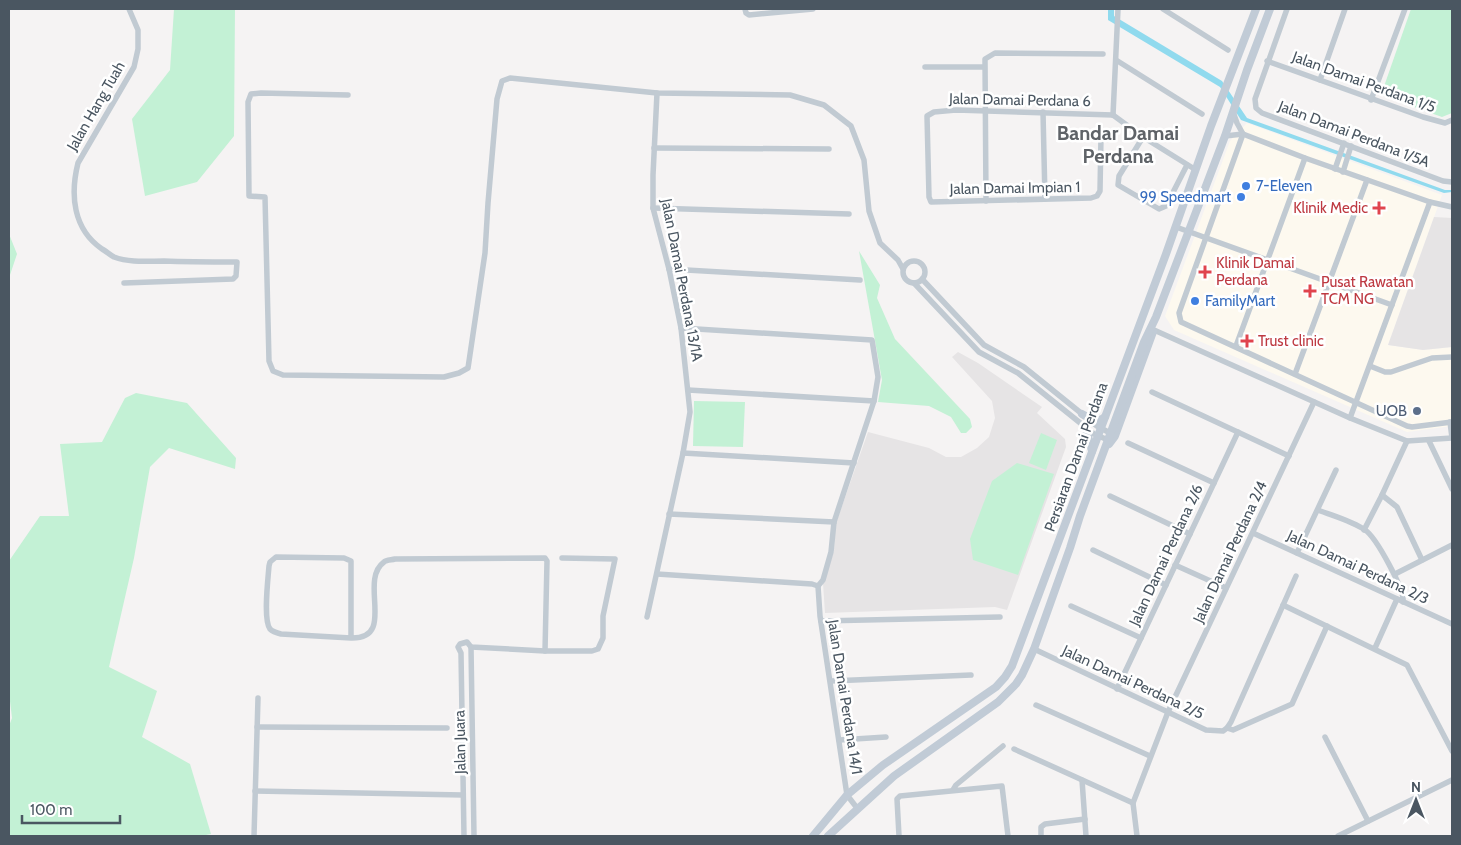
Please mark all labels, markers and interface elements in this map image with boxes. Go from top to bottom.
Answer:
street label: Jalan Damai Perdana 1/5 [1289,47,1438,116]
street label: Jalan Hang Tuah [63,58,129,155]
street label: Jalan Damai Perdana 6 [948,90,1091,110]
street label: Jalan Damai Perdana 1/5A [1275,96,1433,171]
district label: Bandar Damai Perdana [1057,121,1179,168]
place label: 7-Eleven [1256,177,1312,195]
street label: Jalan Damai Impian 1 [949,178,1080,198]
marker: 7-Eleven [1240,180,1252,192]
place label: 99 Speedmart [1140,188,1231,206]
marker: 99 Speedmart [1235,191,1247,203]
street label: Jalan Damai Perdana 13/1A [657,196,707,364]
place label: Klinik Medic [1293,199,1368,217]
marker: Klinik Medic [1372,201,1386,215]
place label: Klinik Damai Perdana [1216,254,1294,289]
marker: Klinik Damai Perdana [1198,265,1212,279]
place label: Pusat Rawatan TCM NG [1321,273,1414,308]
marker: Pusat Rawatan TCM NG [1303,284,1317,298]
place label: FamilyMart [1205,292,1275,310]
marker: FamilyMart [1189,295,1201,307]
place label: Trust clinic [1258,332,1324,350]
marker: Trust clinic [1240,334,1254,348]
street label: Persiaran Damai Perdana [1041,379,1112,534]
place label: UOB [1376,402,1407,420]
marker: UOB [1411,405,1423,417]
street label: Jalan Damai Perdana 2/4 [1189,478,1271,627]
street label: Jalan Damai Perdana 2/6 [1125,481,1207,630]
street label: Jalan Damai Perdana 2/3 [1283,526,1432,608]
street label: Jalan Damai Perdana 14/1 [824,617,866,776]
street label: Jalan Damai Perdana 2/5 [1058,641,1207,723]
street label: Jalan Juara [450,709,470,775]
north arrow [1391,775,1441,825]
text: N [1411,778,1421,796]
scale bar [22,792,120,824]
text: 100 m [30,801,72,819]

